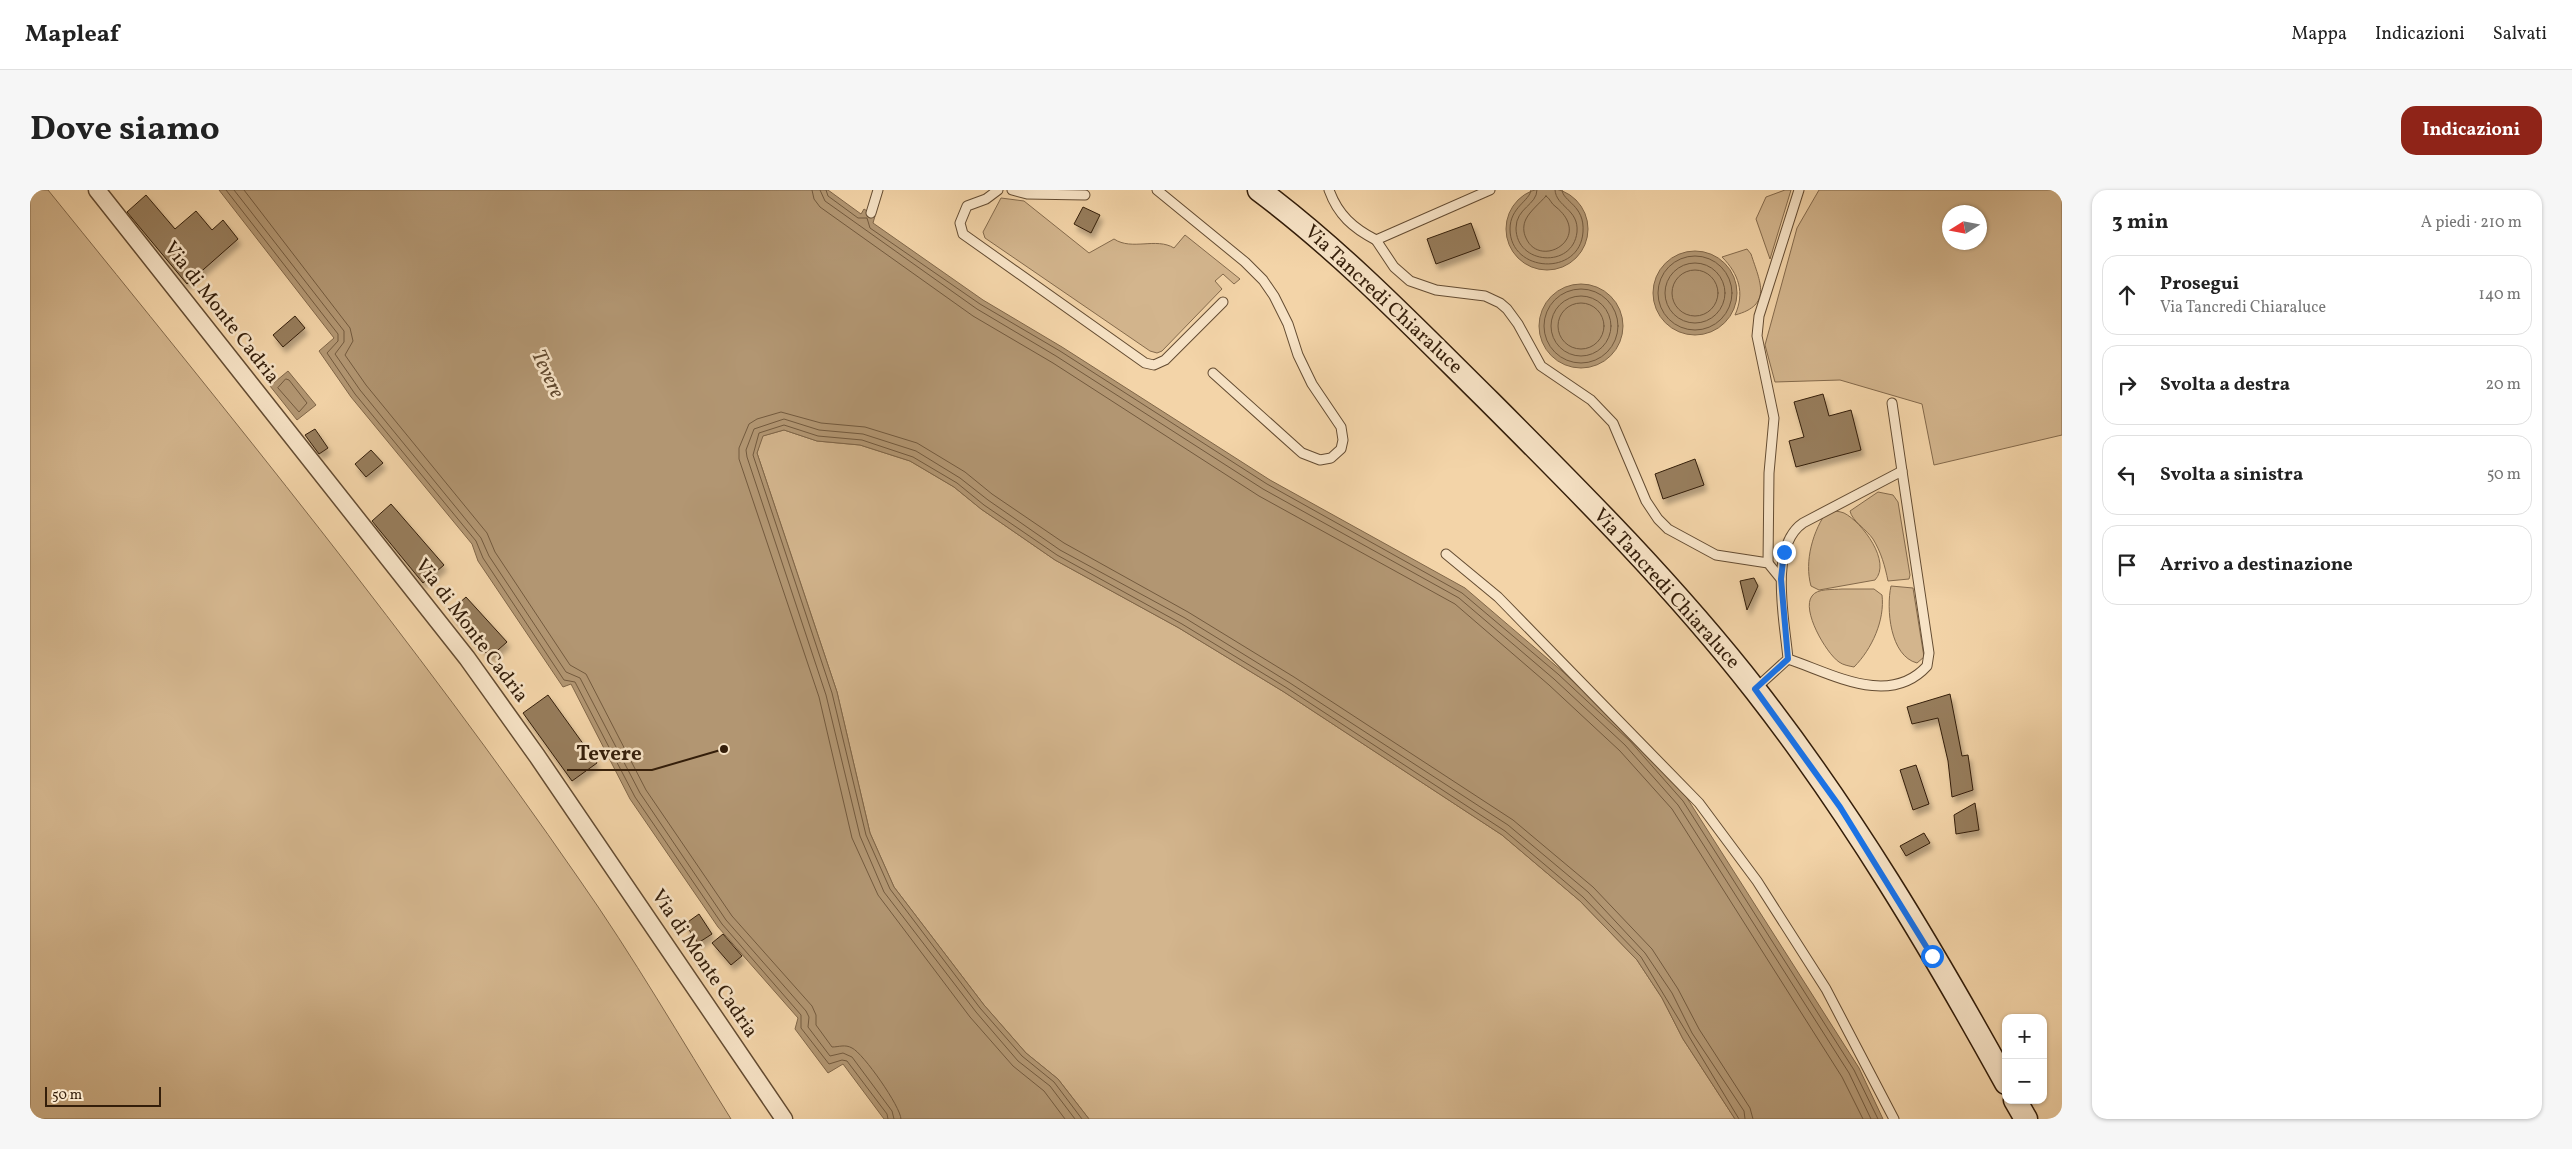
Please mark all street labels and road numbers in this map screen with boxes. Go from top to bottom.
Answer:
street label: Via Tancredi Chiaraluce [1298,219,1468,381]
street label: Via di Monte Cadria [156,236,286,390]
street label: Via Tancredi Chiaraluce [1586,502,1746,676]
street label: Via di Monte Cadria [408,553,534,709]
street label: Via di Monte Cadria [644,884,764,1044]

